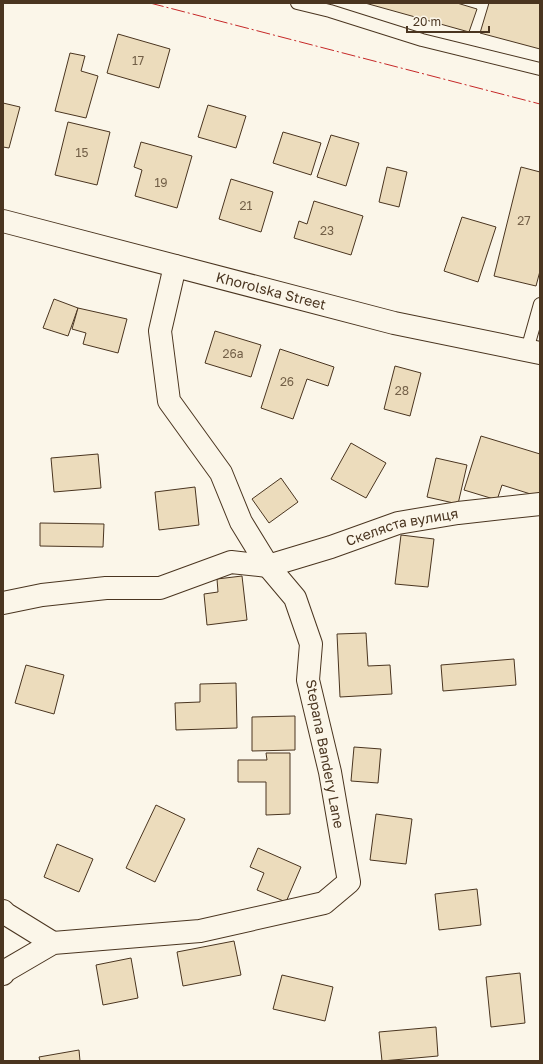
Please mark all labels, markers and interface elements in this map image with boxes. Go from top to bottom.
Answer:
scale bar [407,8,489,34]
text: 20 m [413,14,441,29]
house number: 17 [132,53,144,68]
house number: 15 [76,145,88,160]
house number: 19 [154,175,168,190]
house number: 21 [240,198,253,213]
house number: 27 [517,213,531,228]
house number: 23 [320,223,334,238]
street label: Khorolska Street [214,268,328,313]
house number: 26а [222,346,244,361]
house number: 26 [280,374,294,389]
house number: 28 [395,383,409,398]
street label: Скеляста вулиця [343,504,459,549]
street label: Stepana Bandery Lane [303,678,348,830]

